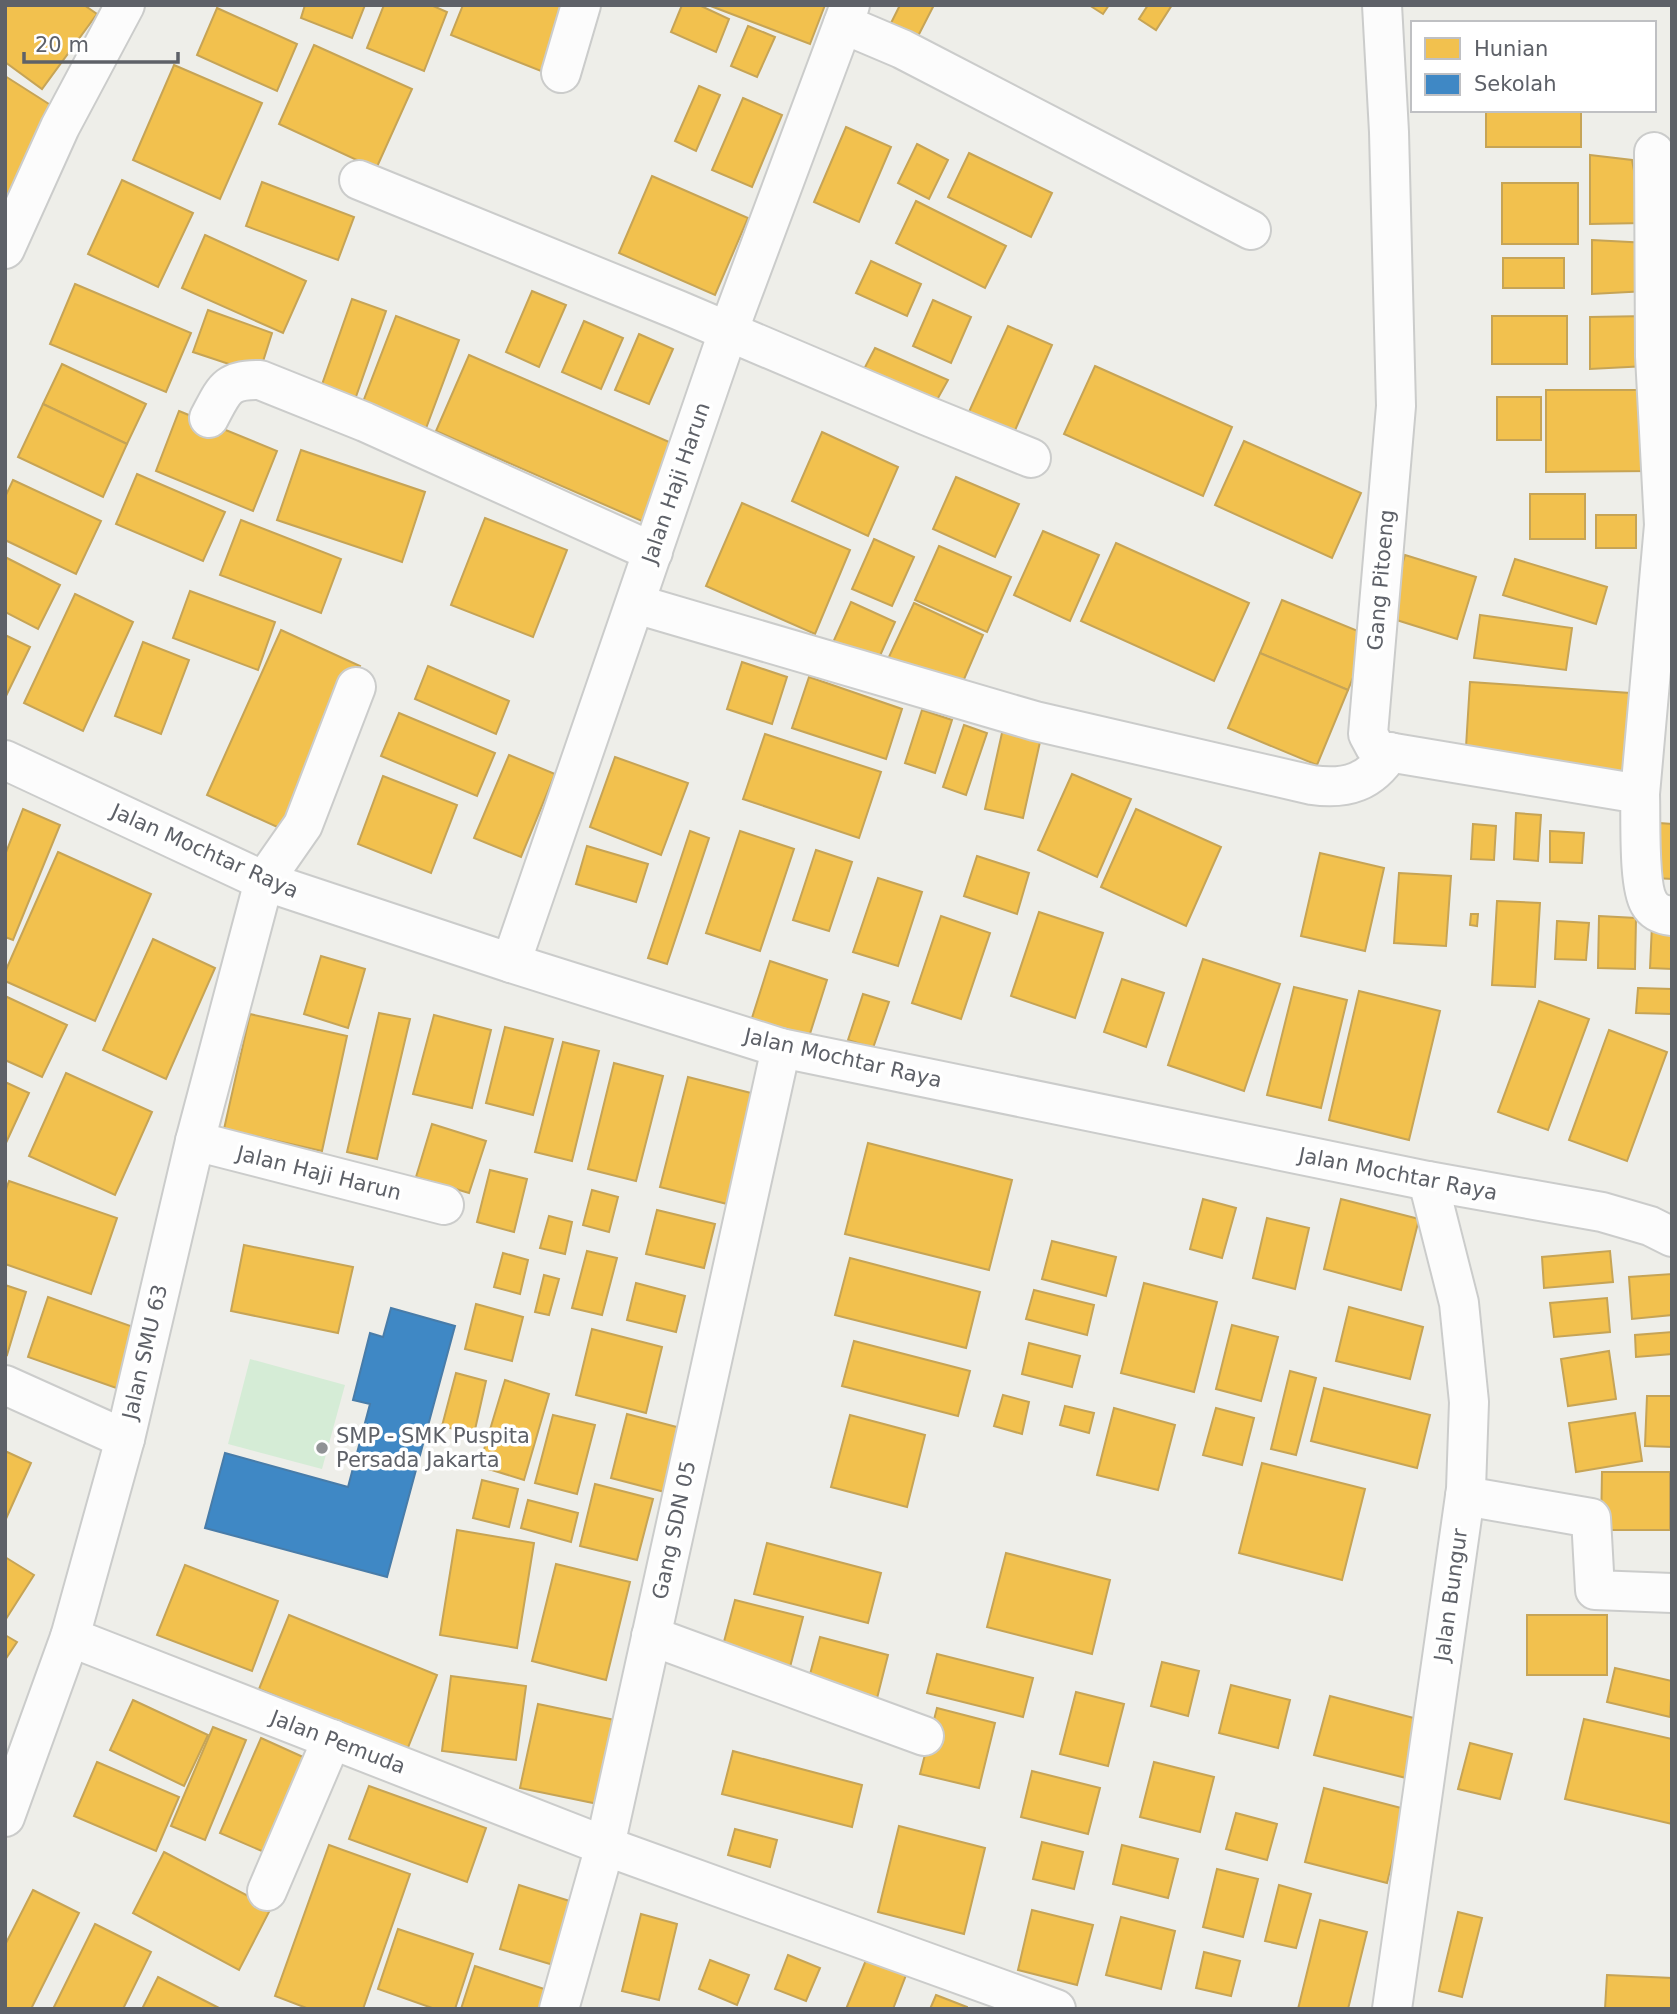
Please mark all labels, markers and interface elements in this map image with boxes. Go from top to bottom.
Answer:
scale bar [24,21,178,65]
legend [1411,21,1656,112]
text: 20 m [35,33,89,57]
text: Hunian [1474,37,1548,61]
text: Sekolah [1474,72,1557,96]
street label: Jalan Haji Harun [637,399,715,569]
street label: Gang Pitoeng [1363,509,1399,651]
street label: Jalan Mochtar Raya [106,798,302,903]
street label: Jalan Mochtar Raya [740,1023,944,1092]
street label: Jalan Haji Harun [232,1140,404,1205]
street label: Jalan Mochtar Raya [1294,1143,1500,1205]
street label: Jalan SMU 63 [117,1282,172,1424]
place label: SMP - SMK Puspita Persada Jakarta [336,1424,530,1472]
marker: SMP - SMK Puspita Persada Jakarta [314,1440,330,1456]
street label: Gang SDN 05 [648,1459,700,1601]
street label: Jalan Bungur [1430,1527,1472,1665]
street label: Jalan Pemuda [265,1705,409,1779]

